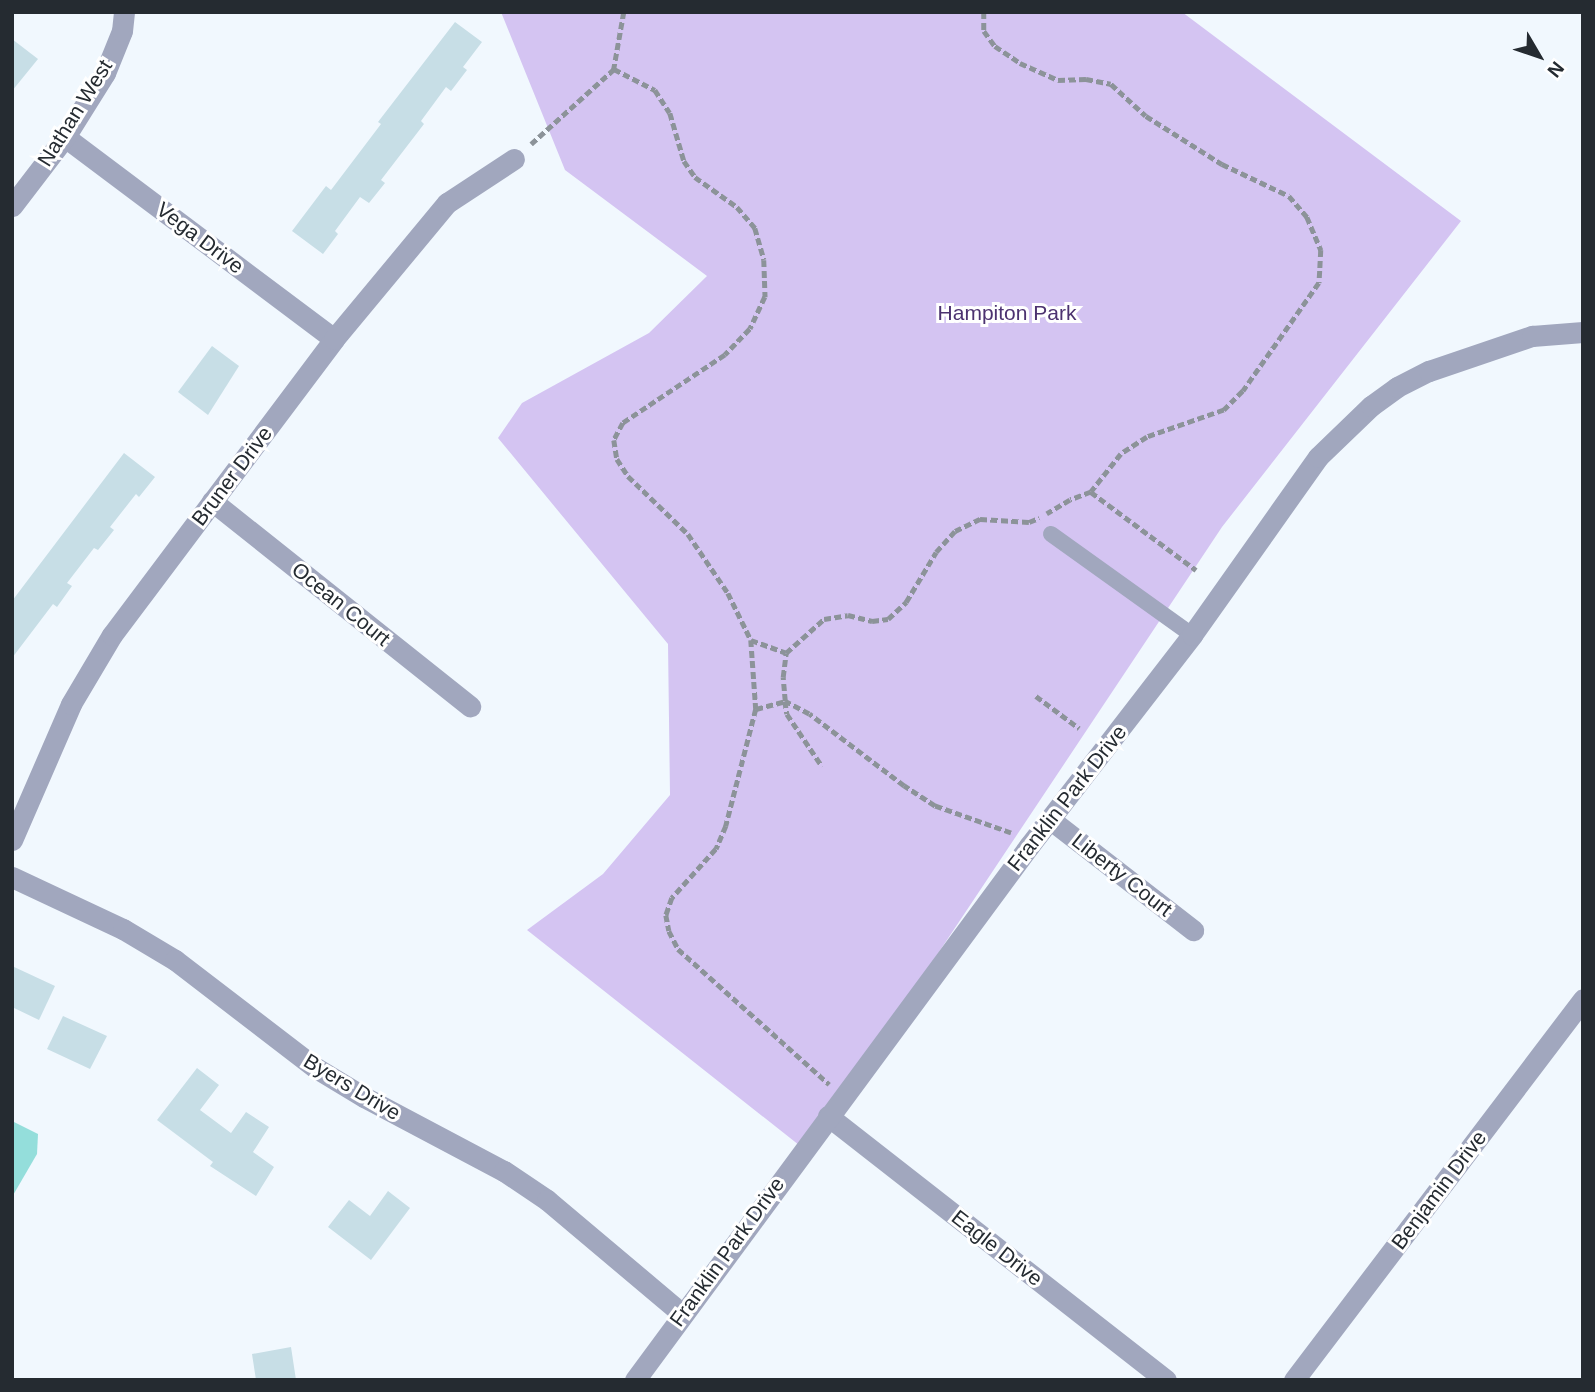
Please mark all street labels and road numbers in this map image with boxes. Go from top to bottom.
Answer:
street label: Nathan West [32,55,118,171]
street label: Vega Drive [151,197,249,279]
street label: Bruner Drive [186,421,278,531]
street label: Ocean Court [287,557,395,651]
street label: Franklin Park Drive [1002,720,1132,876]
street label: Liberty Court [1067,828,1177,922]
street label: Byers Drive [299,1048,405,1126]
street label: Benjamin Drive [1386,1126,1492,1254]
street label: Franklin Park Drive [664,1172,790,1332]
street label: Eagle Drive [946,1205,1048,1291]

